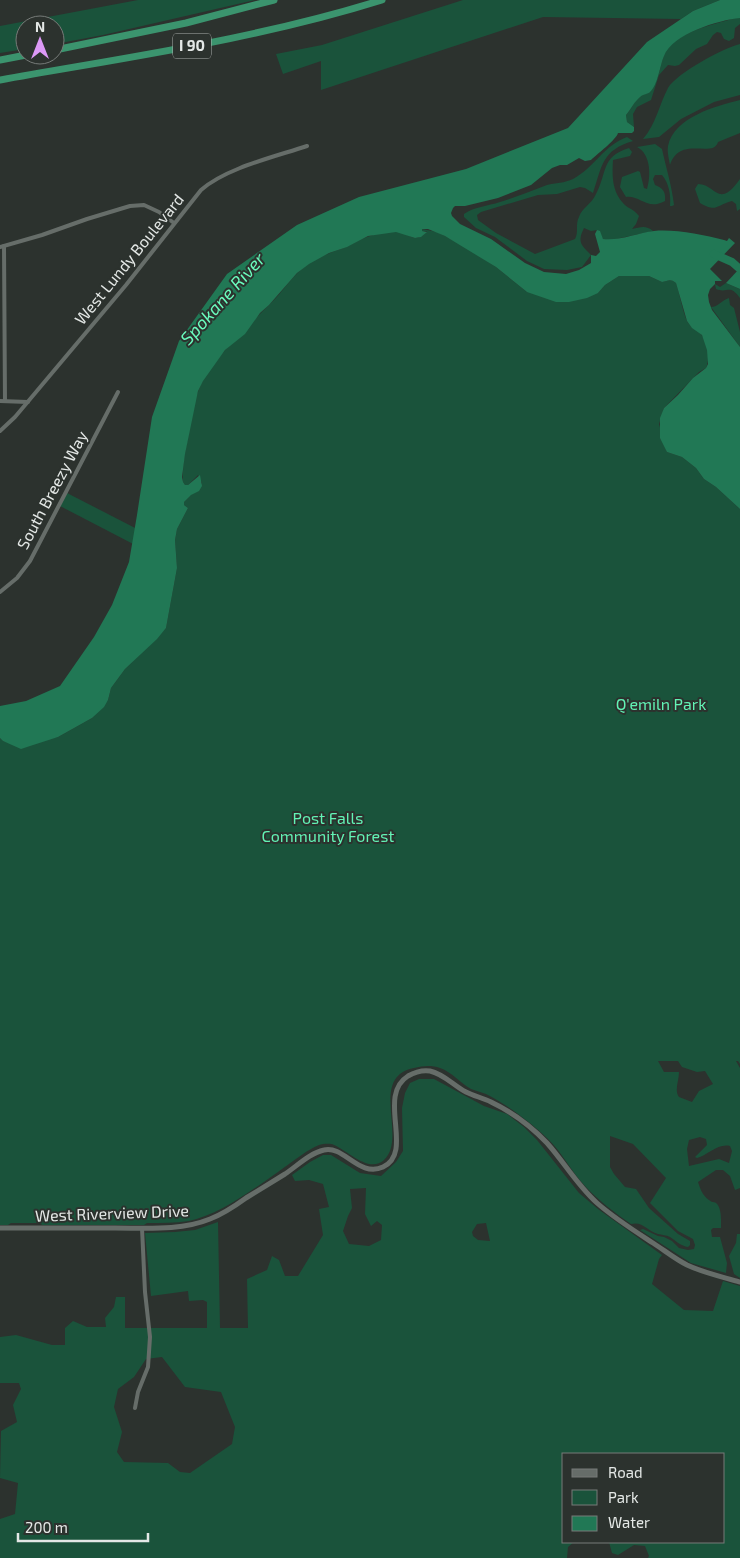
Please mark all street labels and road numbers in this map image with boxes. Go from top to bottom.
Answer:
road number: I 90 [173,34,211,58]
street label: West Lundy Boulevard [70,189,187,328]
street label: South Breezy Way [12,427,91,552]
street label: West Riverview Drive [35,1200,189,1225]

